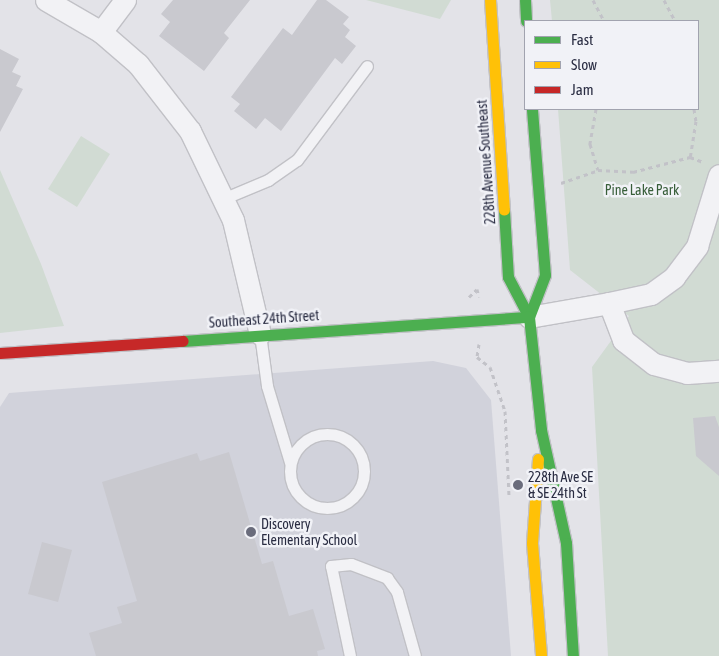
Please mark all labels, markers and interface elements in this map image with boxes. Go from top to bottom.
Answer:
legend [524,20,699,110]
text: Fast [571,31,593,48]
text: Slow [571,56,597,73]
text: Jam [571,81,594,98]
street label: 228th Avenue Southeast [473,99,499,225]
park label: Pine Lake Park [605,182,679,198]
street label: Southeast 24th Street [208,307,320,331]
place label: 228th Ave SE & SE 24th St [528,469,593,502]
marker: 228th Ave SE & SE 24th St [512,479,524,491]
place label: Discovery Elementary School [261,516,357,548]
marker: Discovery Elementary School [245,526,257,538]

